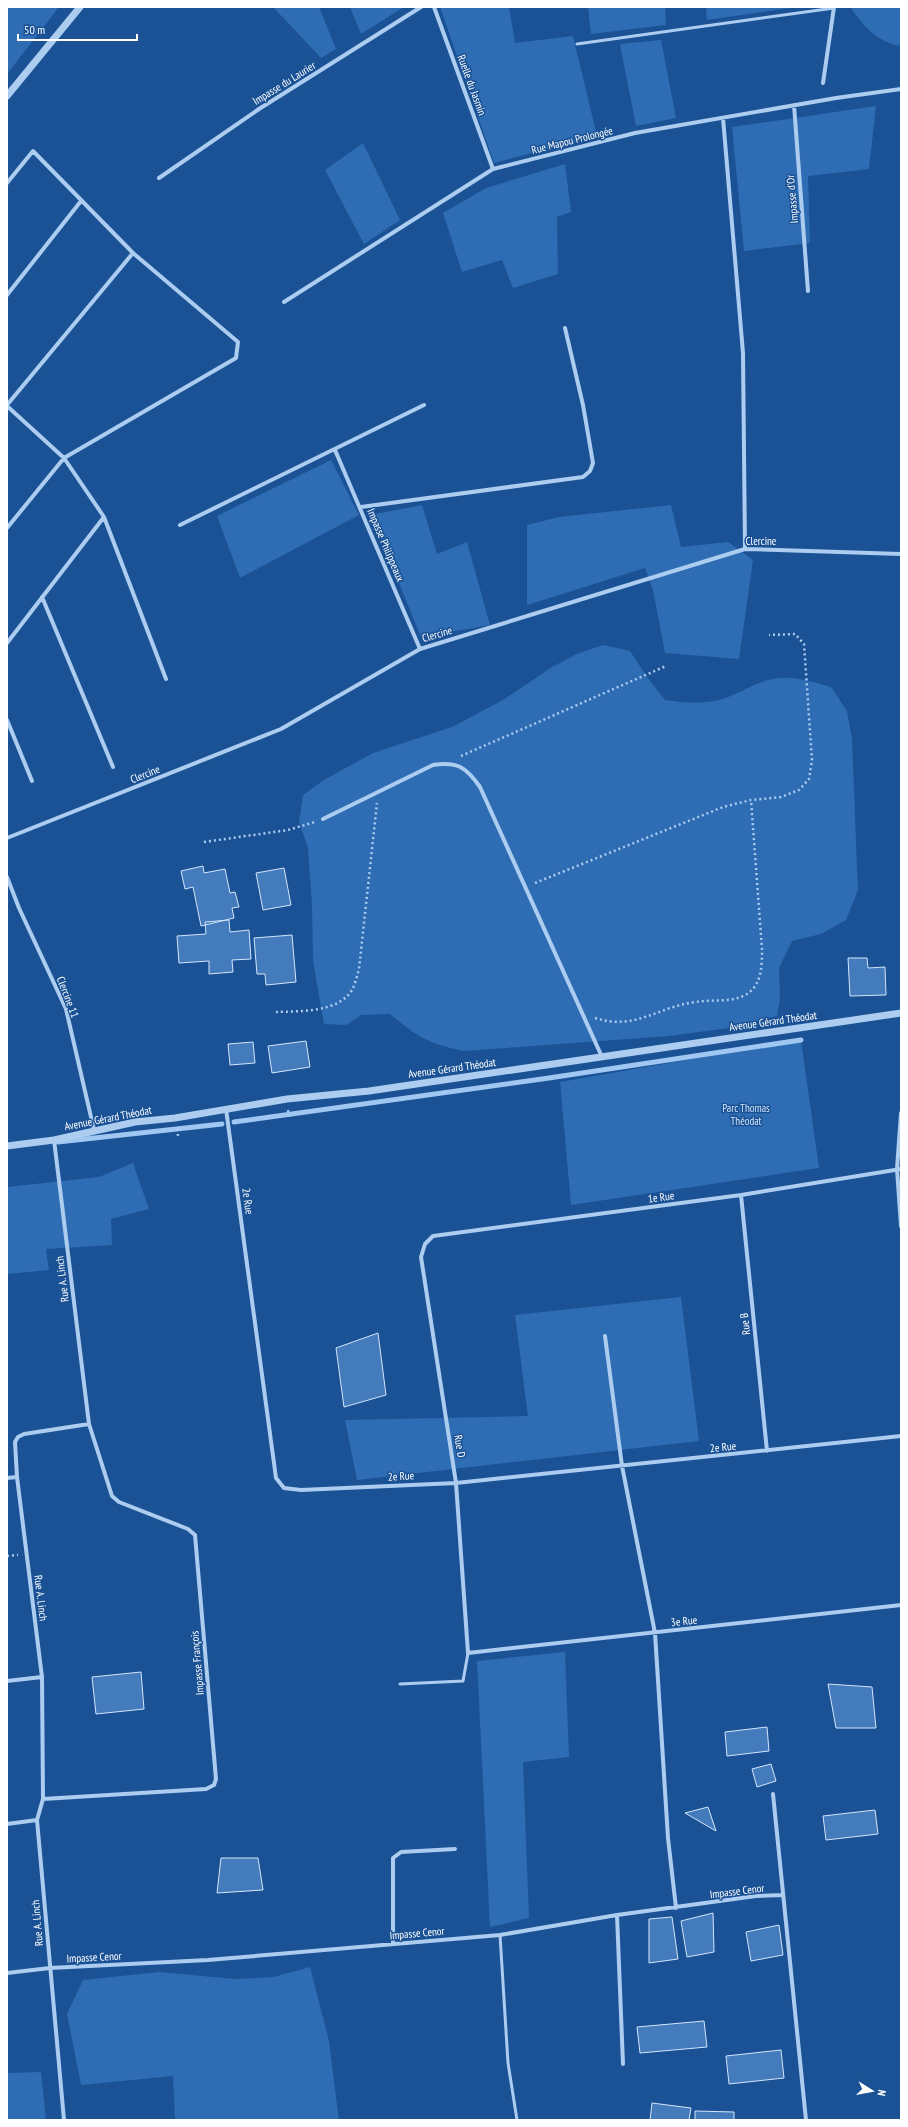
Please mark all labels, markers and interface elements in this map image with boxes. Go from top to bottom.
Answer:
scale bar [18,16,137,42]
text: 50 m [24,22,45,37]
street label: Ruelle du Jasmin [455,53,490,117]
street label: Impasse du Laurier [250,58,318,108]
street label: Rue Mapou Prolongée [530,123,615,157]
street label: Impasse d'Or [783,174,801,224]
street label: Impasse Philippeaux [364,506,408,584]
street label: Clercine [746,534,777,548]
street label: Clercine [420,623,454,645]
street label: Clercine [128,762,162,786]
street label: Clercine 11 [54,974,82,1020]
street label: Avenue Gérard Théodat [728,1008,818,1034]
street label: Avenue Gérard Théodat [407,1055,497,1081]
park label: Parc Thomas Théodat [722,1101,770,1128]
street label: Avenue Gérard Théodat [63,1103,153,1133]
street label: 2e Rue [239,1187,257,1216]
street label: 1e Rue [647,1188,676,1206]
street label: Rue A. Linch [52,1255,72,1303]
street label: Rue B [737,1312,753,1336]
street label: Rue D [451,1434,469,1459]
street label: 2e Rue [709,1439,737,1455]
street label: 2e Rue [387,1468,415,1484]
street label: Rue A. Linch [31,1574,51,1622]
street label: 3e Rue [670,1613,698,1629]
street label: Impasse François [187,1630,207,1696]
street label: Impasse Cenor [709,1881,765,1901]
street label: Rue A. Linch [28,1899,46,1947]
street label: Impasse Cenor [389,1924,445,1942]
street label: Impasse Cenor [66,1949,122,1965]
north arrow [852,2071,892,2111]
text: N [874,2089,889,2097]

